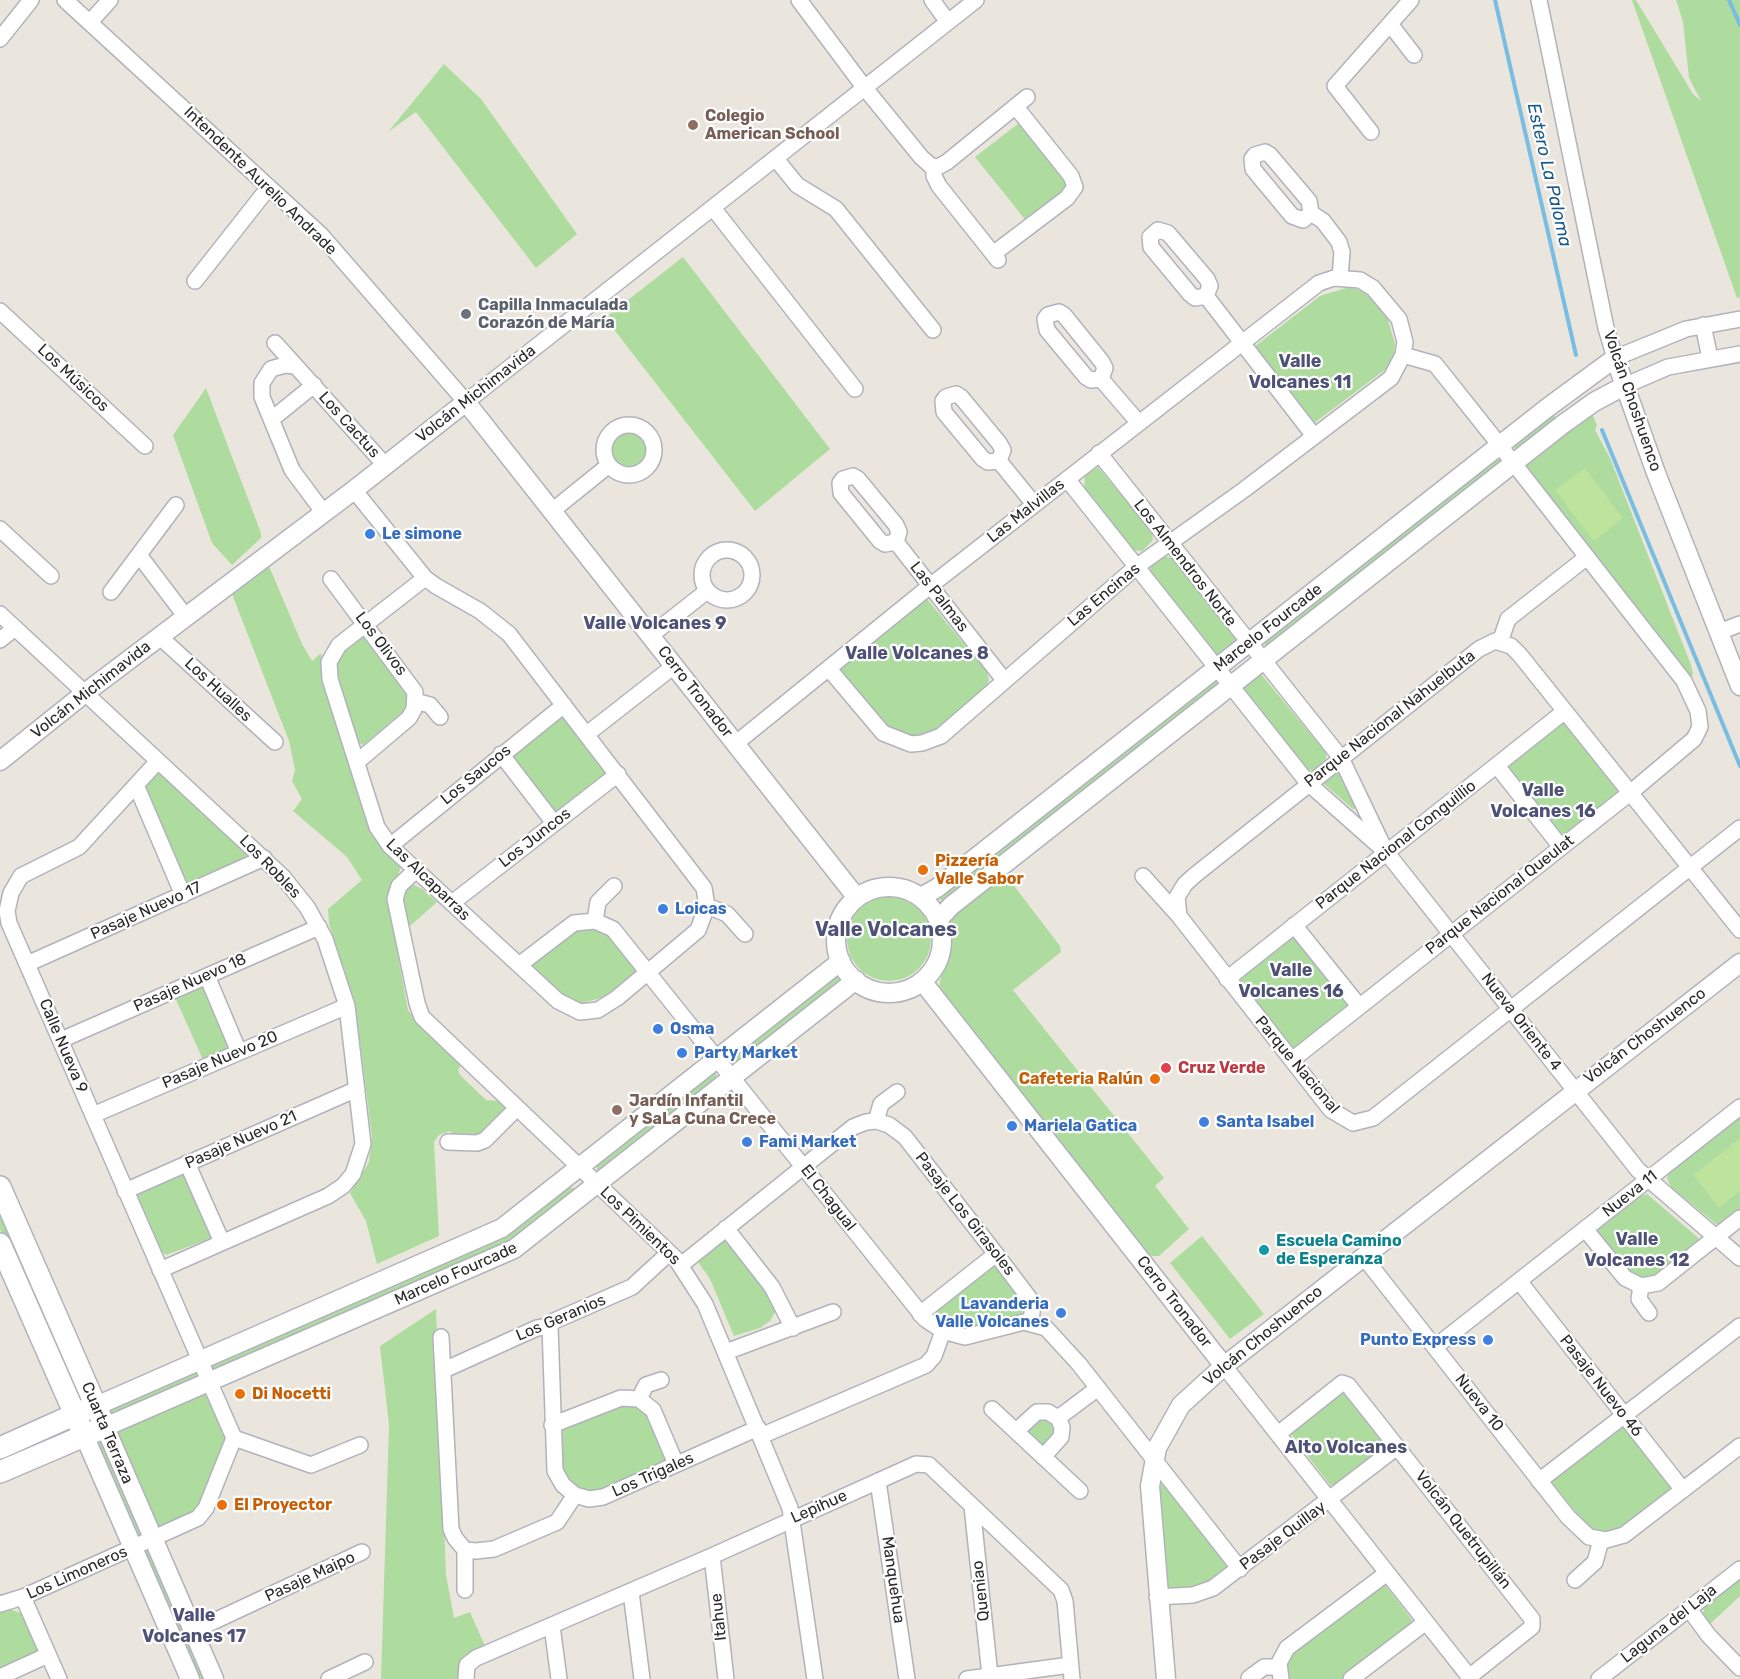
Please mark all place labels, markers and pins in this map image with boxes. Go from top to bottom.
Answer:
place label: Colegio American School [705,106,840,144]
marker: Colegio American School [686,118,700,132]
place label: Capilla Inmaculada Corazón de María [478,295,628,333]
marker: Capilla Inmaculada Corazón de María [459,307,473,321]
place label: Le simone [382,524,462,544]
marker: Le simone [363,527,377,541]
place label: Pizzería Valle Sabor [935,851,1024,889]
marker: Pizzería Valle Sabor [916,863,930,877]
place label: Loicas [675,899,727,919]
marker: Loicas [656,902,670,916]
place label: Osma [670,1019,714,1039]
marker: Osma [651,1022,665,1036]
place label: Party Market [694,1043,798,1063]
marker: Party Market [675,1046,689,1060]
place label: Cruz Verde [1178,1058,1266,1078]
marker: Cruz Verde [1159,1061,1173,1075]
place label: Cafeteria Ralún [1019,1069,1143,1089]
marker: Cafeteria Ralún [1148,1072,1162,1086]
place label: Jardín Infantil y SaLa Cuna Crece [629,1091,776,1129]
marker: Jardín Infantil y SaLa Cuna Crece [610,1103,624,1117]
place label: Santa Isabel [1216,1112,1314,1132]
marker: Santa Isabel [1197,1115,1211,1129]
place label: Mariela Gatica [1024,1116,1137,1136]
marker: Mariela Gatica [1005,1119,1019,1133]
place label: Fami Market [759,1132,857,1152]
marker: Fami Market [740,1135,754,1149]
place label: Escuela Camino de Esperanza [1276,1231,1402,1269]
marker: Escuela Camino de Esperanza [1257,1243,1271,1257]
place label: Lavanderia Valle Volcanes [935,1294,1049,1332]
marker: Lavanderia Valle Volcanes [1054,1306,1068,1320]
place label: Punto Express [1360,1330,1476,1350]
marker: Punto Express [1481,1333,1495,1347]
place label: Di Nocetti [252,1384,331,1404]
marker: Di Nocetti [233,1387,247,1401]
place label: El Proyector [234,1495,332,1515]
marker: El Proyector [215,1498,229,1512]

